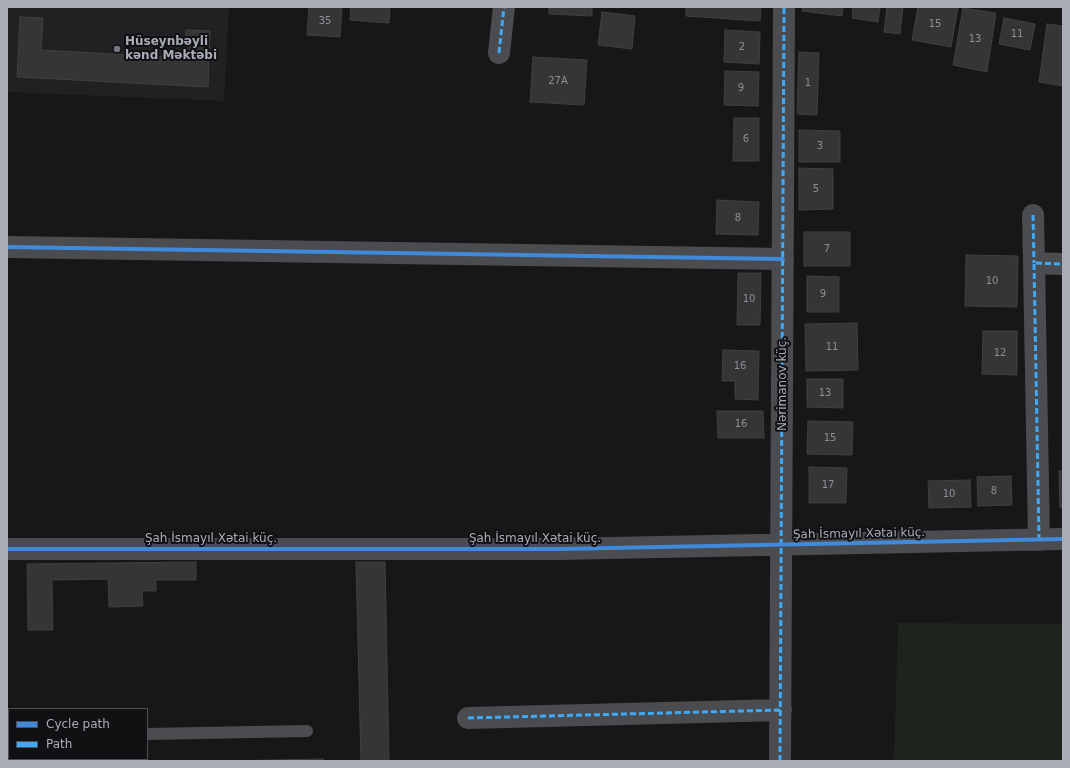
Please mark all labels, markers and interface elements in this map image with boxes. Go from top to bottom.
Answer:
house number: 35 [319,15,331,27]
house number: 15 [929,18,941,30]
house number: 11 [1011,28,1023,40]
house number: 13 [969,33,981,45]
place label: Hüseynbəyli kənd Məktəbi [125,35,217,63]
house number: 2 [739,41,745,53]
marker: Hüseynbəyli kənd Məktəbi [112,44,122,54]
house number: 27A [548,75,568,87]
house number: 1 [805,77,811,89]
house number: 9 [738,82,744,94]
house number: 6 [743,133,749,145]
house number: 3 [817,140,823,152]
house number: 5 [813,183,819,195]
house number: 8 [735,212,741,224]
house number: 7 [824,243,830,255]
house number: 10 [986,275,998,287]
house number: 9 [820,288,826,300]
house number: 10 [743,293,755,305]
street label: Nərimanov küç. [776,337,790,431]
house number: 11 [826,341,838,353]
house number: 12 [994,347,1006,359]
house number: 16 [734,360,746,372]
house number: 13 [819,387,831,399]
house number: 16 [735,418,747,430]
house number: 15 [824,432,836,444]
house number: 17 [822,479,834,491]
house number: 8 [991,485,997,497]
house number: 10 [943,488,955,500]
street label: Şah İsmayıl Xətai küç. [793,526,925,542]
street label: Şah İsmayıl Xətai küç. [145,532,277,546]
street label: Şah İsmayıl Xətai küç. [469,532,601,546]
legend [8,708,148,760]
text: Cycle path [46,717,110,731]
text: Path [46,737,72,751]

